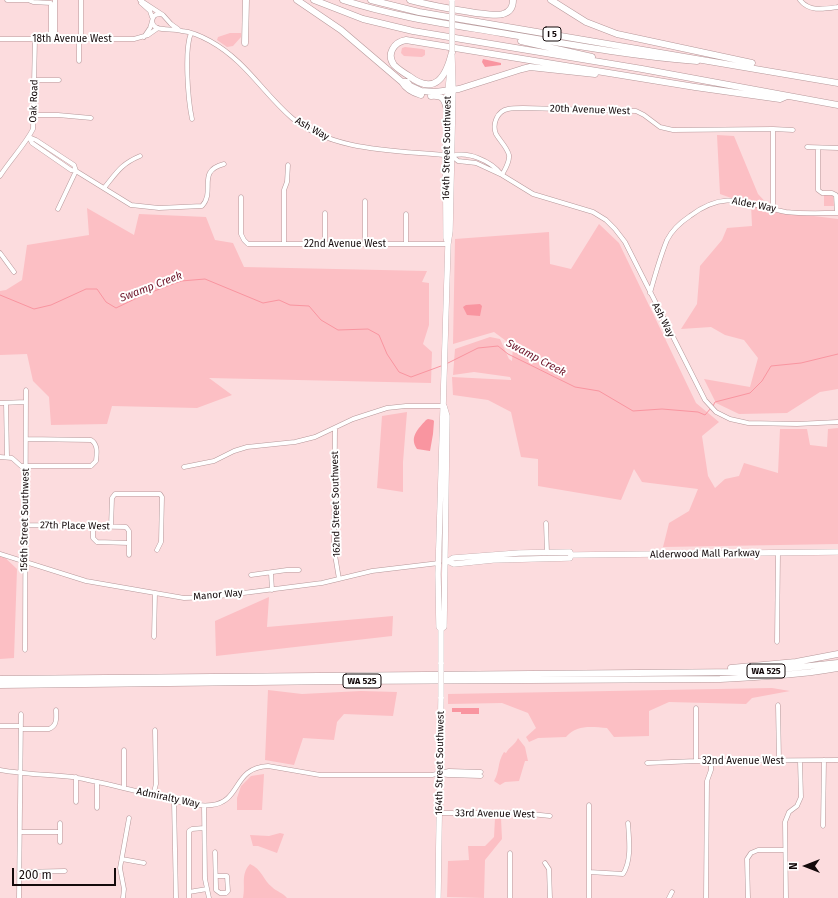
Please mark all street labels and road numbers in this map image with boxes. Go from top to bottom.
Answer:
road number: I 5 [543,27,561,41]
street label: 18th Avenue West [32,33,112,45]
street label: Oak Road [27,79,41,123]
street label: 164th Street Southwest [440,96,454,200]
street label: 20th Avenue West [550,103,630,117]
street label: Ash Way [293,115,331,143]
street label: Alder Way [731,195,777,215]
street label: 22nd Avenue West [304,238,386,250]
street label: Ash Way [649,301,677,339]
street label: 162nd Street Southwest [329,451,343,557]
street label: 156th Street Southwest [18,468,32,572]
street label: 27th Place West [40,519,110,533]
street label: Alderwood Mall Parkway [650,547,760,561]
street label: Manor Way [193,587,243,603]
road number: WA 525 [747,664,785,678]
road number: WA 525 [343,674,381,688]
street label: 164th Street Southwest [433,711,447,815]
street label: 32nd Avenue West [702,755,784,767]
street label: Admiralty Way [135,785,201,811]
street label: 33rd Avenue West [455,807,535,821]

